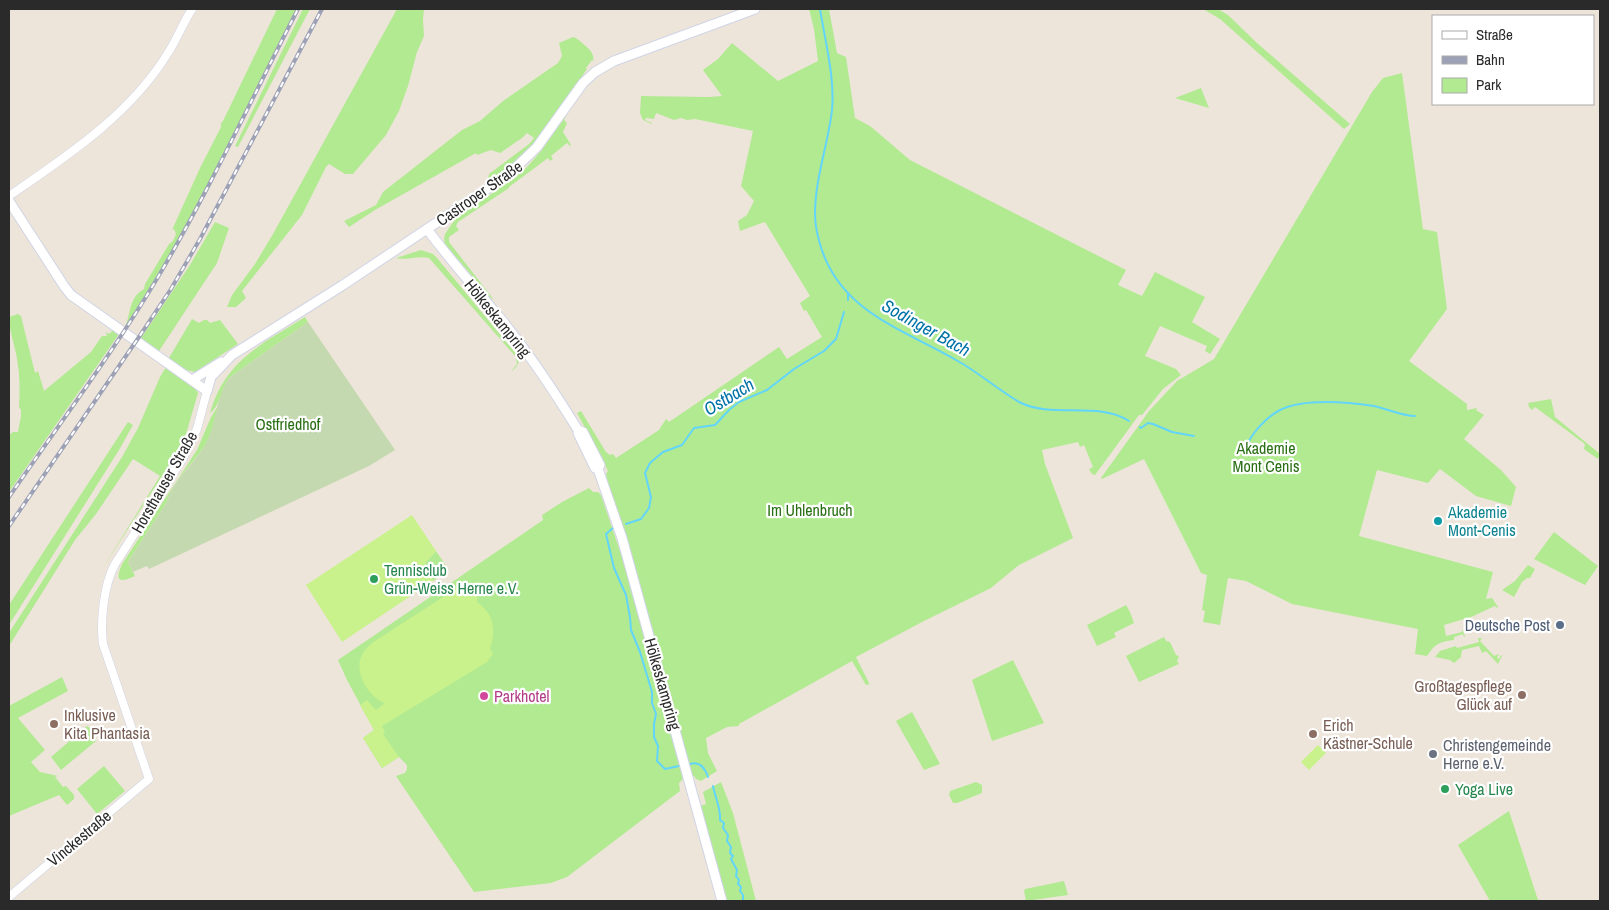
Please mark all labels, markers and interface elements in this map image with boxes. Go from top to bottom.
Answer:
legend [1432,15,1594,105]
text: Straße [1476,24,1513,45]
text: Bahn [1476,49,1505,70]
text: Park [1476,74,1502,95]
street label: Castroper Straße [431,155,527,231]
street label: Hölkeskampring [460,274,537,362]
water label: Sodinger Bach [877,293,975,362]
water label: Ostbach [699,372,759,421]
park label: Ostfriedhof [256,413,321,435]
street label: Horsthauser Straße [126,427,202,537]
park label: Akademie Mont Cenis [1232,437,1300,477]
park label: Im Uhlenbruch [767,499,853,521]
place label: Akademie Mont-Cenis [1447,501,1516,541]
marker: Akademie Mont-Cenis [1432,515,1444,527]
place label: Tennisclub Grün-Weiss Herne e.V. [384,559,519,599]
marker: Tennisclub Grün-Weiss Herne e.V. [368,573,380,585]
place label: Deutsche Post [1465,614,1550,636]
marker: Deutsche Post [1554,619,1566,631]
street label: Hölkeskampring [639,635,687,733]
place label: Großtagespflege Glück auf [1414,675,1512,715]
place label: Parkhotel [494,685,550,707]
marker: Großtagespflege Glück auf [1516,689,1528,701]
marker: Parkhotel [478,690,490,702]
place label: Inklusive Kita Phantasia [64,704,151,744]
place label: Erich Kästner-Schule [1323,714,1413,754]
marker: Inklusive Kita Phantasia [48,718,60,730]
marker: Erich Kästner-Schule [1307,728,1319,740]
place label: Christengemeinde Herne e.V. [1443,734,1551,774]
marker: Christengemeinde Herne e.V. [1427,748,1439,760]
place label: Yoga Live [1455,778,1513,800]
marker: Yoga Live [1439,783,1451,795]
street label: Vinckestraße [42,805,116,871]

